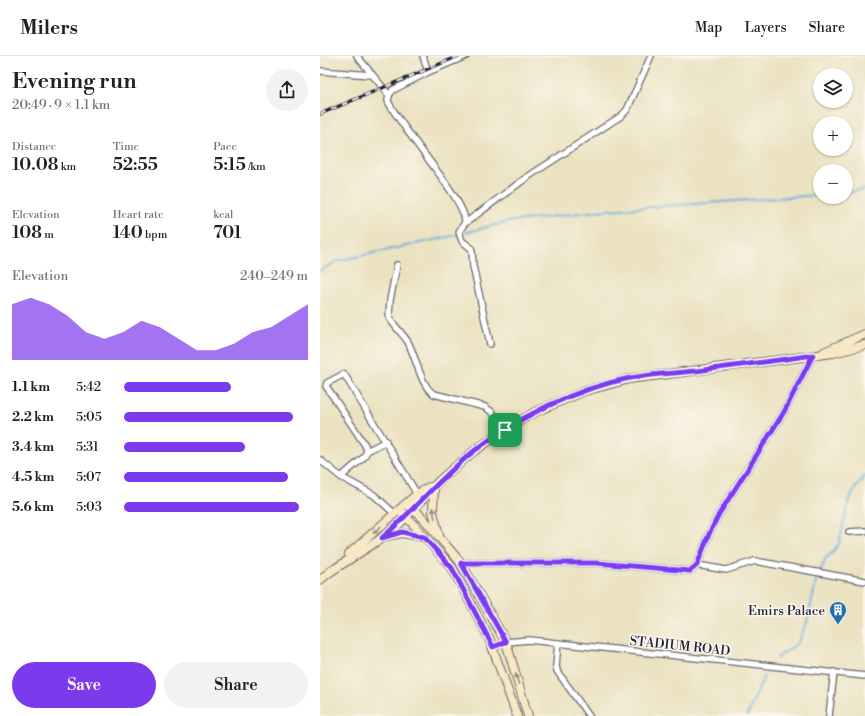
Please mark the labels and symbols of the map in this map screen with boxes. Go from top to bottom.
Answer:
pin [488,413,522,447]
one-way arrow [431,507,437,519]
one-way arrow [372,525,382,535]
building icon: Emirs Palace [828,600,848,625]
place label: Emirs Palace [748,603,825,619]
street label: STADIUM ROAD [629,633,731,659]
one-way arrow [514,672,520,684]

